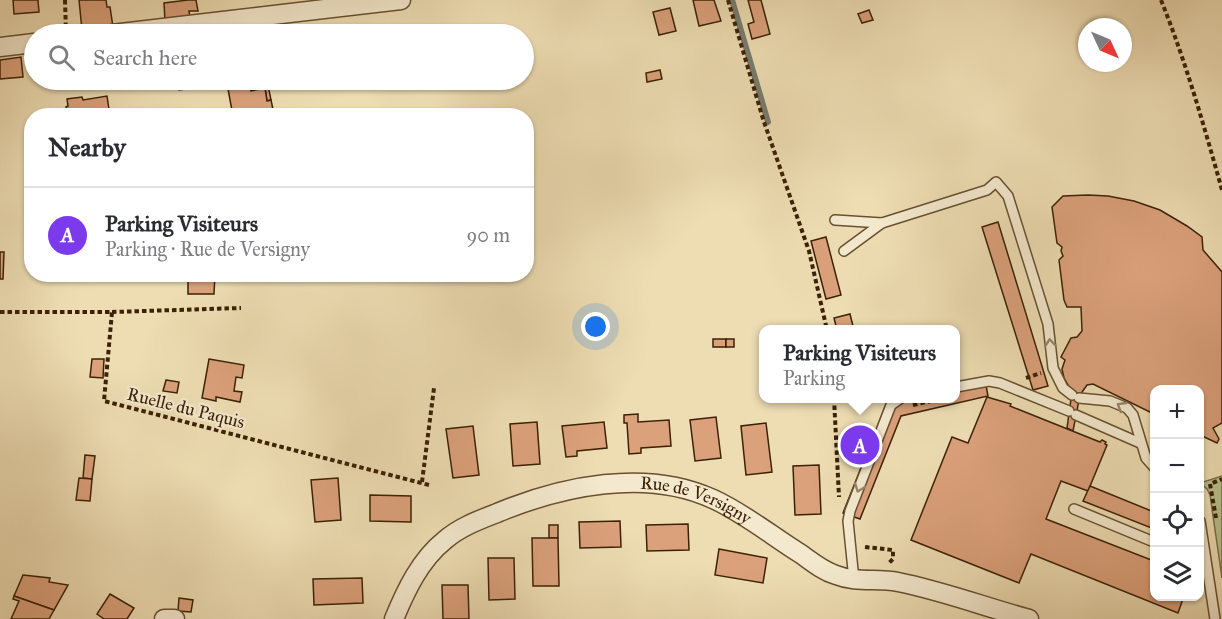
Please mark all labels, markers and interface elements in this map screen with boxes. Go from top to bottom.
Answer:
north arrow [1078,18,1132,72]
search box [24,24,534,90]
icon: search [45,41,78,74]
text: Search here [93,44,197,71]
text: Nearby [48,131,126,163]
text: Parking Visiteurs [105,210,258,237]
text: A [61,223,74,247]
text: 90 m [467,223,510,247]
text: Parking · Rue de Versigny [105,237,310,261]
your location [581,312,610,341]
popup [759,325,960,403]
text: Parking Visiteurs [783,339,936,366]
one-way arrow [1044,339,1057,348]
text: Parking [783,366,845,390]
street label: Ruelle du Paquis [125,383,247,434]
map controls [1150,385,1204,601]
button: + [1150,385,1204,439]
one-way arrow [1117,402,1127,413]
pin: A [840,422,880,468]
button: − [1150,439,1204,493]
street label: Rue de Versigny [640,472,756,529]
one-way arrow [854,482,866,493]
button: locate [1150,493,1204,547]
button: layers [1150,547,1204,601]

